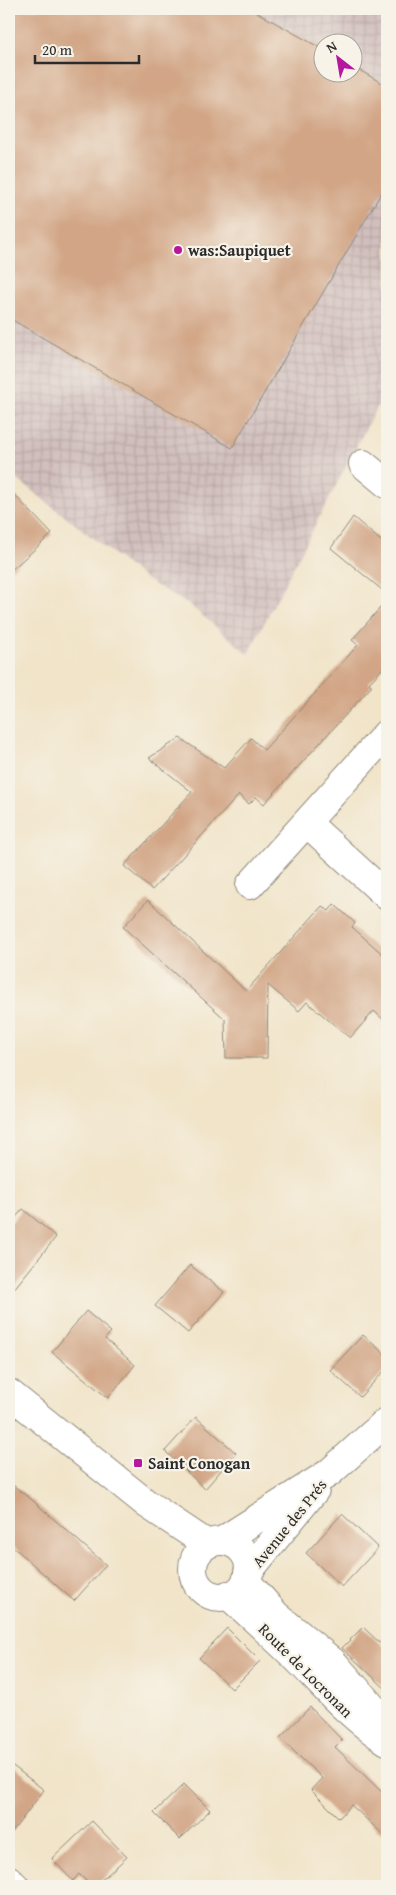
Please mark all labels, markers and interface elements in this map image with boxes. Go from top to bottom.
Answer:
scale bar [35,32,139,64]
north arrow [314,32,364,82]
text: N [322,36,341,58]
text: 20 m [42,39,73,60]
place label: was:Saupiquet [188,238,291,262]
marker: was:Saupiquet [172,244,184,256]
place label: Saint Conogan [148,1451,251,1475]
marker: Saint Conogan [132,1457,144,1469]
street label: Avenue des Prés [246,1474,332,1572]
street label: Route de Locronan [253,1617,359,1723]

